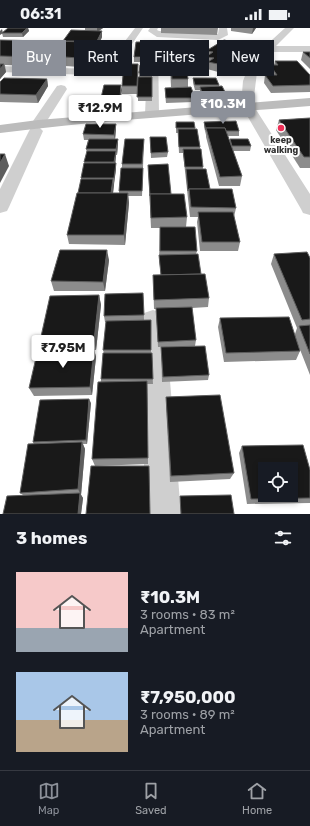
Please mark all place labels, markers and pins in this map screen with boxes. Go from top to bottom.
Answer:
pin: ₹10.3M [190,91,256,125]
pin: ₹12.9M [67,95,133,129]
marker: keep walking [276,123,286,133]
place label: keep walking [264,135,299,156]
pin: ₹7.95M [30,335,96,369]

